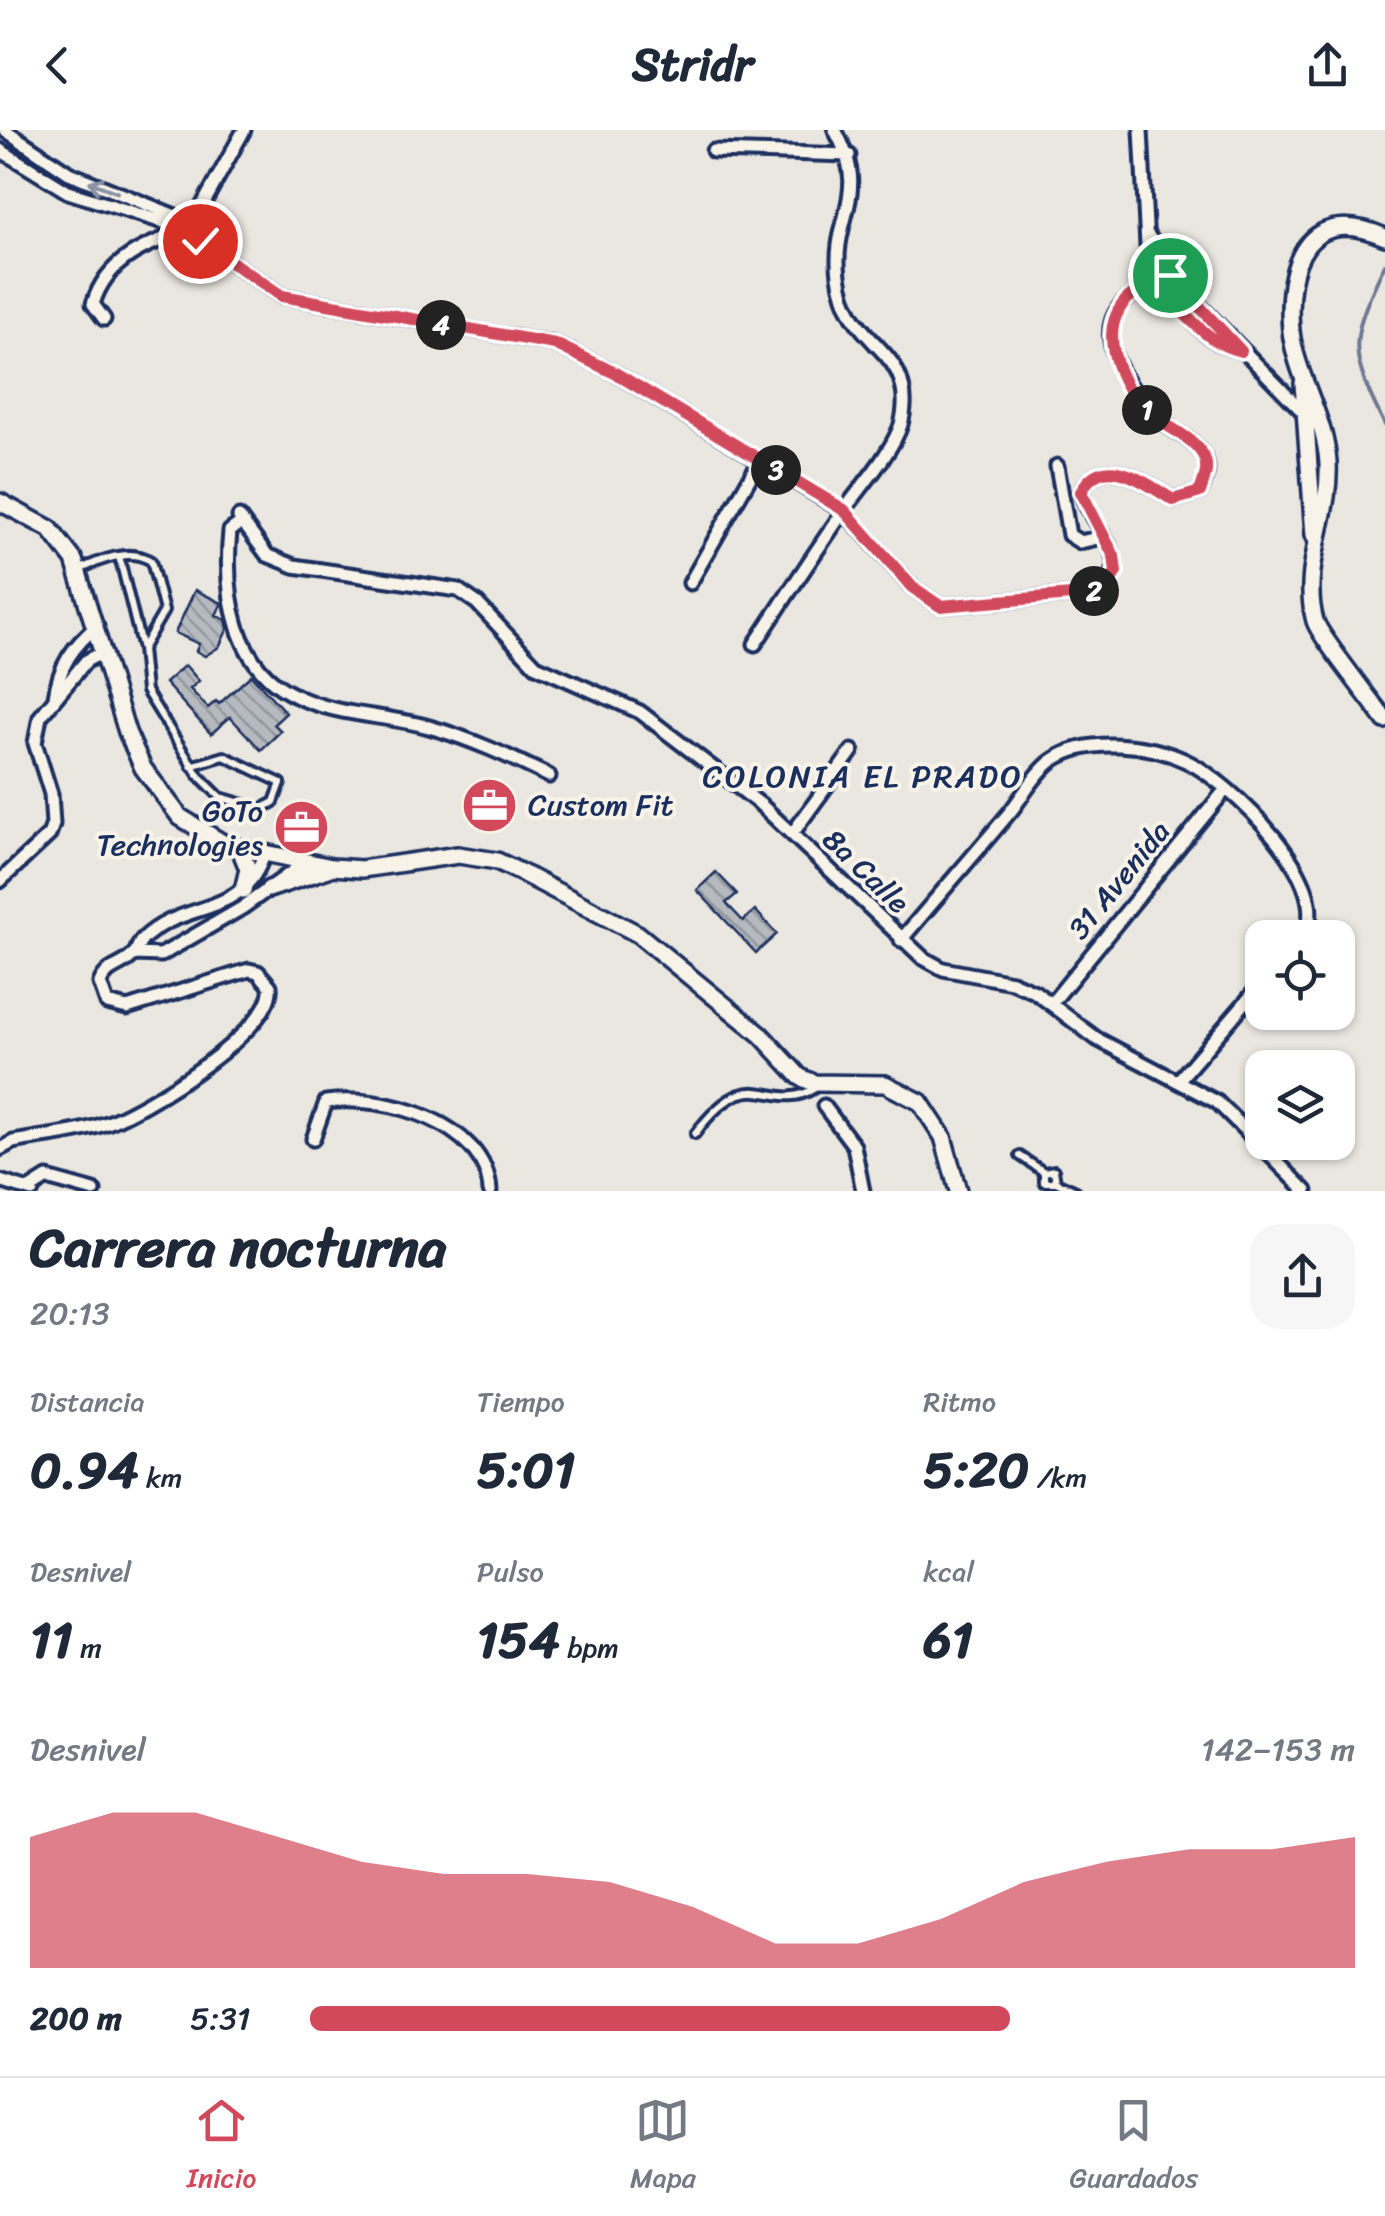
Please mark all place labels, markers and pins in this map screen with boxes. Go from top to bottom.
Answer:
pin [158,199,243,284]
pin [1128,233,1213,318]
pin: 4 [416,300,466,350]
pin: 1 [1122,385,1172,435]
pin: 3 [751,445,801,495]
pin: 2 [1069,566,1119,616]
office icon: Custom Fit [459,775,519,835]
place label: Custom Fit [528,778,674,832]
place label: GoTo Technologies [97,784,264,872]
office icon: GoTo Technologies [272,798,332,858]

